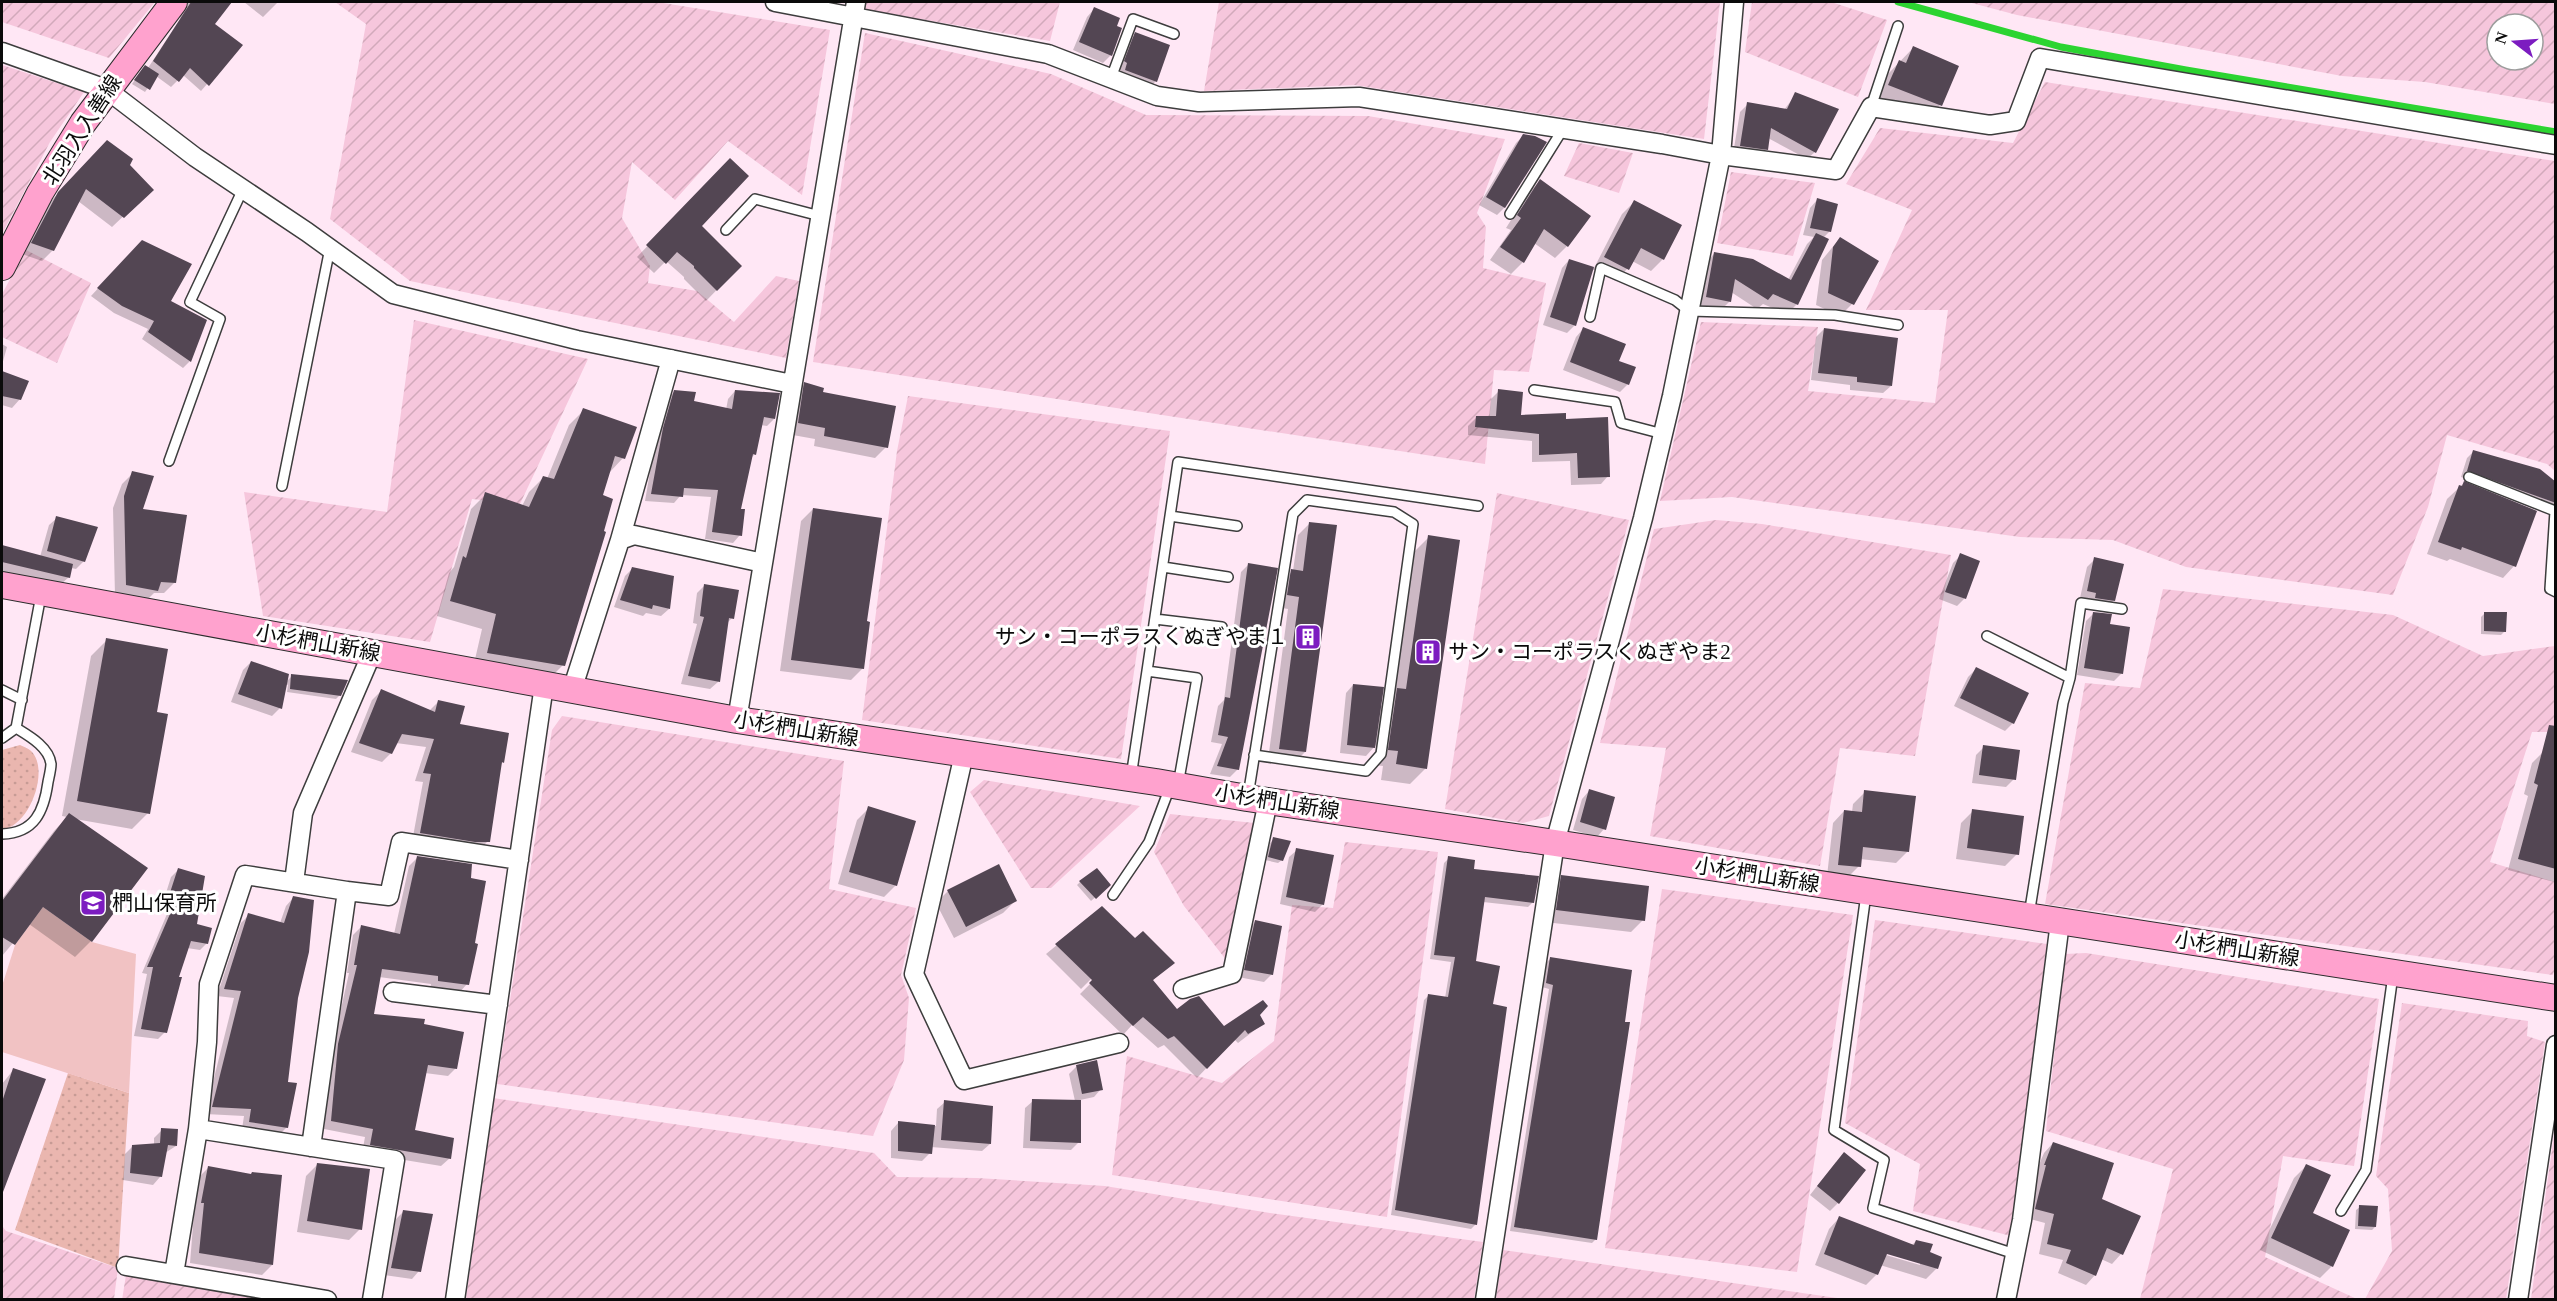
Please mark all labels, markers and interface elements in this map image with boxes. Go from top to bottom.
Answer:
north arrow [2485,12,2545,72]
text: N [2491,29,2511,46]
street label: 北羽入入善線 [38,71,126,189]
street label: 小杉椚山新線 [254,620,382,666]
building icon: サン・コーポラスくぬぎやま１ [1293,622,1323,652]
place label: サン・コーポラスくぬぎやま１ [995,625,1288,649]
building icon: サン・コーポラスくぬぎやま2 [1413,637,1443,667]
place label: サン・コーポラスくぬぎやま2 [1448,640,1731,664]
street label: 小杉椚山新線 [732,707,860,751]
street label: 小杉椚山新線 [1213,780,1341,824]
street label: 小杉椚山新線 [1693,853,1821,897]
school or university icon: 椚山保育所 [78,888,108,918]
place label: 椚山保育所 [112,891,217,915]
street label: 小杉椚山新線 [2173,927,2301,971]

